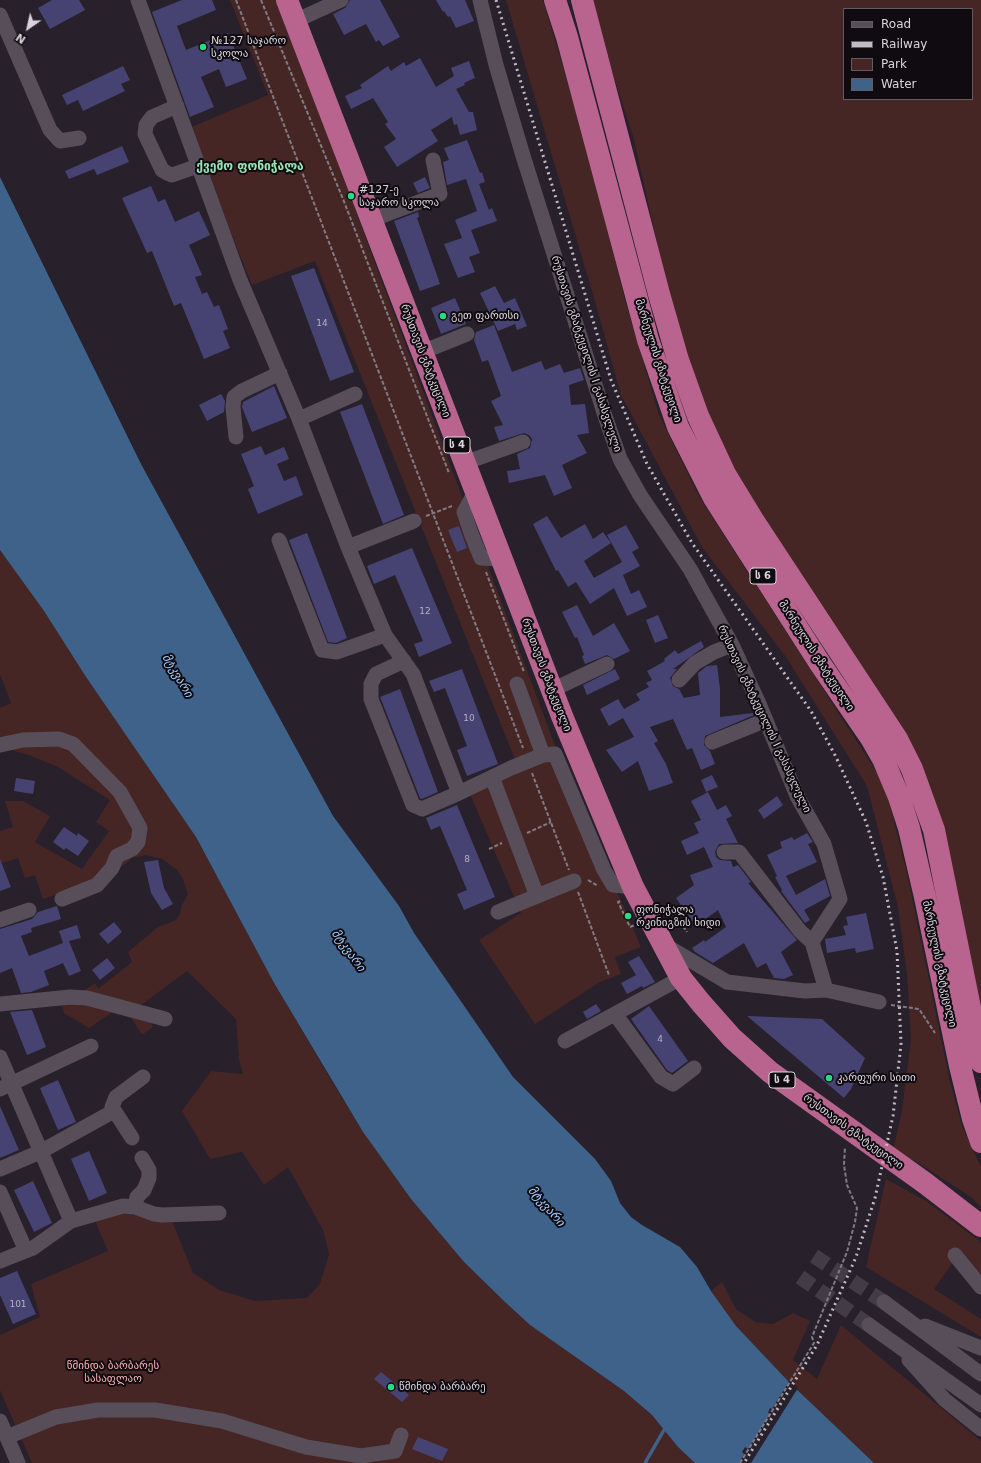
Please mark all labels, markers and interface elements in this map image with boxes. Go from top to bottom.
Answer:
north arrow [8,8,48,48]
legend [843,8,973,100]
text: Road [881,17,911,31]
text: N [14,30,28,46]
place label: №127 საჯარო სკოლა [211,34,286,60]
text: Railway [881,37,927,51]
marker: №127 საჯარო სკოლა [198,42,208,52]
text: Park [881,57,907,71]
text: Water [881,77,916,91]
district label: ქვემო ფონიჭალა [196,160,304,174]
place label: #127-ე საჯარო სკოლა [359,183,439,209]
marker: #127-ე საჯარო სკოლა [346,191,356,201]
street label: რუსთავის გზატკეცილის I გასასვლელი [548,254,624,454]
street label: მარნეულის გზატკეცილი [632,298,684,424]
street label: რუსთავის გზატკეცილი [397,302,453,420]
place label: გეთ ფართსი [451,309,519,323]
marker: გეთ ფართსი [438,311,448,321]
house number: 14 [316,319,328,329]
road number: ს 4 [444,437,470,453]
road number: ს 6 [750,568,776,584]
street label: მარნეულის გზატკეცილი [775,598,857,714]
house number: 12 [419,607,431,617]
street label: რუსთავის გზატკეცილი [518,616,574,734]
street label: რუსთავის გზატკეცილის I გასასვლელი [715,623,813,815]
water label: მტკვარი [158,652,196,700]
house number: 10 [463,714,475,724]
house number: 8 [464,855,470,865]
street label: მარნეულის გზატკეცილი [919,900,959,1028]
place label: ფონიჭალა რკინიგზის ხიდი [636,903,720,929]
marker: ფონიჭალა რკინიგზის ხიდი [623,911,633,921]
water label: მტკვარი [328,927,368,975]
house number: 4 [657,1035,663,1045]
place label: კარფური სითი [837,1071,916,1085]
road number: ს 4 [769,1072,795,1088]
marker: კარფური სითი [824,1073,834,1083]
street label: რუსთავის გზატკეცილი [800,1091,906,1173]
water label: მტკვარი [525,1184,567,1230]
house number: 101 [9,1300,27,1310]
park label: წმინდა ბარბარეს სასაფლაო [67,1359,159,1385]
place label: წმინდა ბარბარე [399,1380,486,1394]
marker: წმინდა ბარბარე [386,1382,396,1392]

